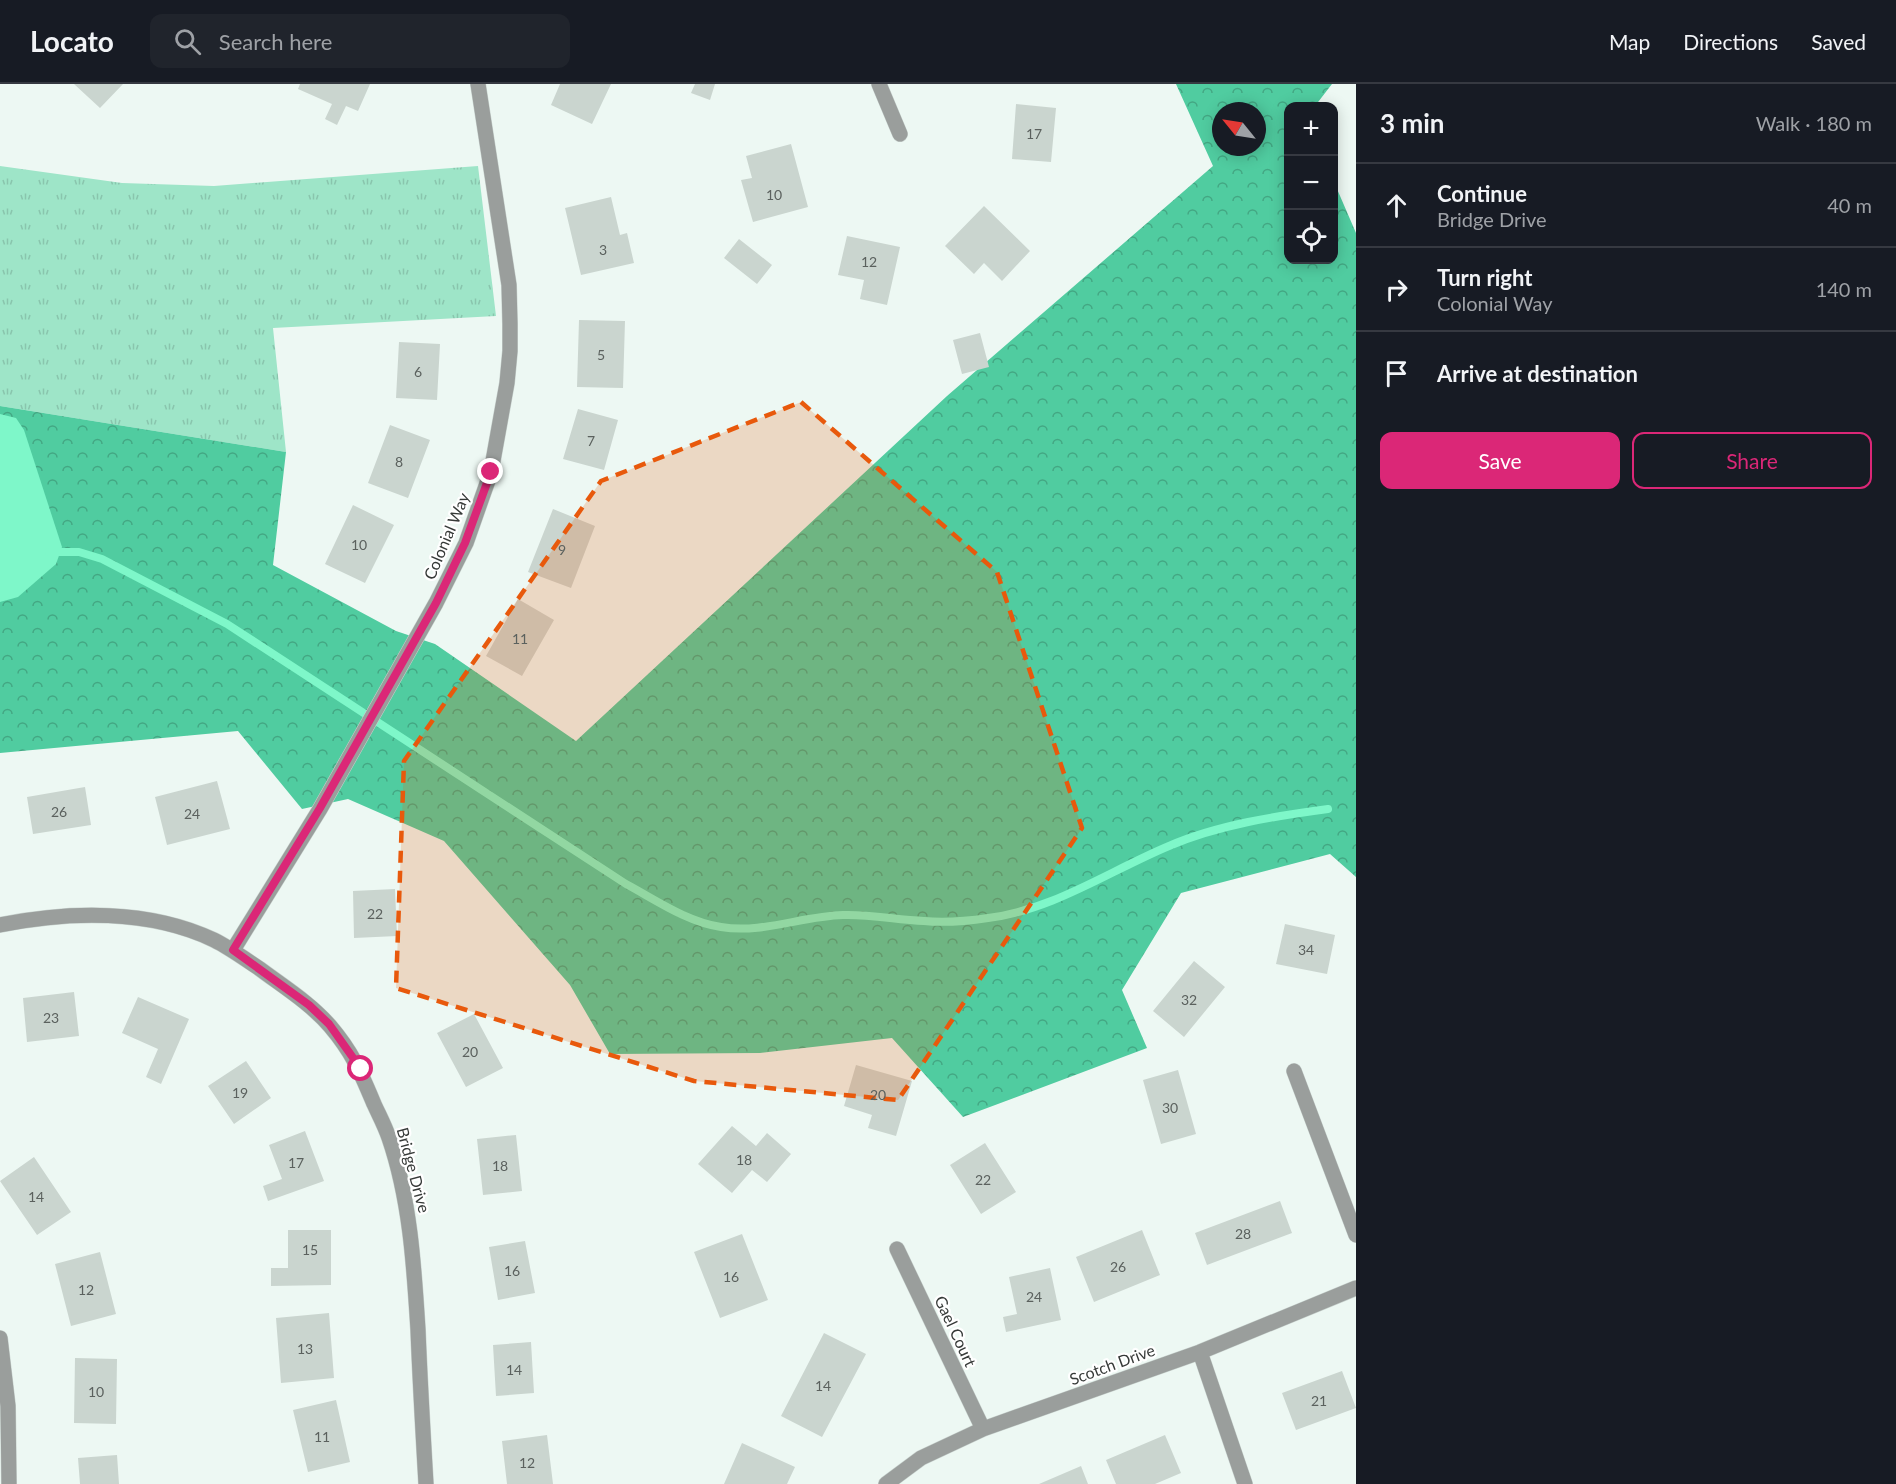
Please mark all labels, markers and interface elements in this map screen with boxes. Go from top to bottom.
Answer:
search box [150,14,570,68]
text: Locato [30,24,114,58]
icon: search [171,25,204,58]
text: Search here [219,28,332,55]
text: Map [1609,29,1650,54]
text: Directions [1683,29,1778,54]
text: Saved [1811,29,1866,54]
north arrow [1212,102,1266,156]
map controls [1284,102,1338,264]
button: + [1284,102,1338,156]
text: 3 min [1380,107,1444,139]
text: Walk · 180 m [1756,111,1872,135]
house number: 17 [1026,125,1042,142]
button: − [1284,156,1338,210]
text: Continue [1437,180,1527,207]
house number: 10 [766,186,782,203]
icon: ahead [1380,189,1413,222]
text: 40 m [1827,193,1872,217]
text: Bridge Drive [1437,207,1547,231]
button: locate [1284,210,1338,264]
house number: 3 [599,241,607,258]
house number: 12 [861,253,877,270]
text: Turn right [1437,264,1532,291]
icon: right [1380,273,1413,306]
text: 140 m [1816,277,1872,301]
text: Colonial Way [1437,291,1553,315]
house number: 5 [597,346,605,363]
icon: arrive [1380,357,1413,390]
text: Arrive at destination [1437,360,1638,387]
house number: 6 [414,363,422,380]
house number: 7 [587,432,595,449]
button: Save [1380,432,1620,489]
button: Share [1632,432,1872,489]
house number: 8 [395,453,403,470]
route end [477,458,503,484]
street label: Colonial Way [419,489,473,582]
house number: 10 [351,536,367,553]
house number: 9 [558,541,566,558]
house number: 11 [512,630,528,647]
house number: 26 [51,803,67,820]
house number: 24 [184,805,200,822]
house number: 22 [367,905,383,922]
house number: 34 [1298,941,1314,958]
house number: 32 [1181,991,1197,1008]
house number: 23 [43,1009,59,1026]
house number: 20 [462,1043,478,1060]
route start [347,1055,373,1081]
house number: 19 [232,1084,248,1101]
house number: 20 [870,1086,886,1103]
house number: 30 [1162,1099,1178,1116]
street label: Bridge Drive [393,1125,435,1215]
house number: 18 [736,1151,752,1168]
house number: 17 [288,1154,304,1171]
house number: 18 [492,1157,508,1174]
house number: 22 [975,1171,991,1188]
house number: 14 [28,1188,44,1205]
house number: 28 [1235,1225,1251,1242]
house number: 15 [302,1241,318,1258]
house number: 26 [1110,1258,1126,1275]
house number: 16 [504,1262,520,1279]
house number: 16 [723,1268,739,1285]
house number: 12 [78,1281,94,1298]
house number: 24 [1026,1288,1042,1305]
street label: Gael Court [931,1293,981,1370]
house number: 13 [297,1340,313,1357]
street label: Scotch Drive [1067,1340,1157,1388]
house number: 14 [506,1361,522,1378]
house number: 14 [815,1377,831,1394]
house number: 10 [88,1383,104,1400]
house number: 21 [1311,1392,1327,1409]
house number: 11 [314,1428,330,1445]
house number: 12 [519,1454,535,1471]

